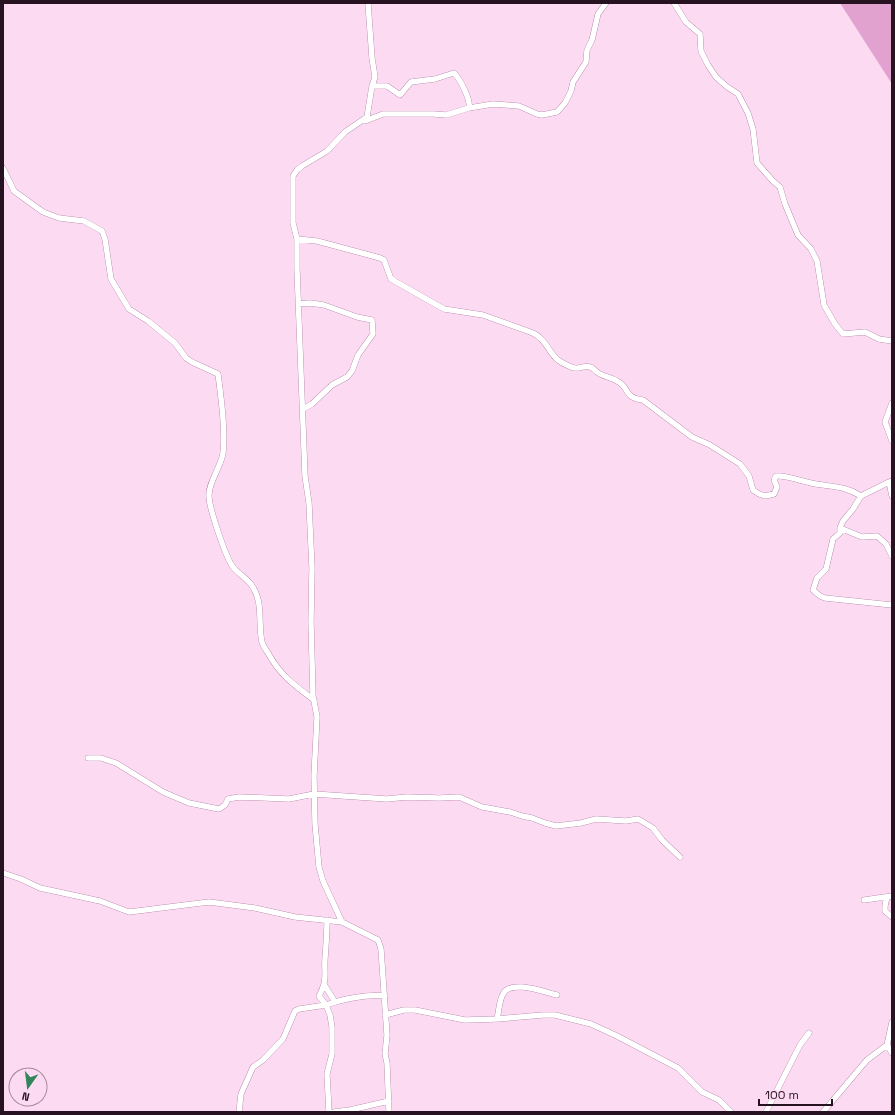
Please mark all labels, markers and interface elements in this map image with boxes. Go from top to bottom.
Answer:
north arrow [8,1067,48,1107]
scale bar [759,1081,832,1107]
text: 100 m [765,1087,799,1103]
text: N [20,1089,31,1104]

